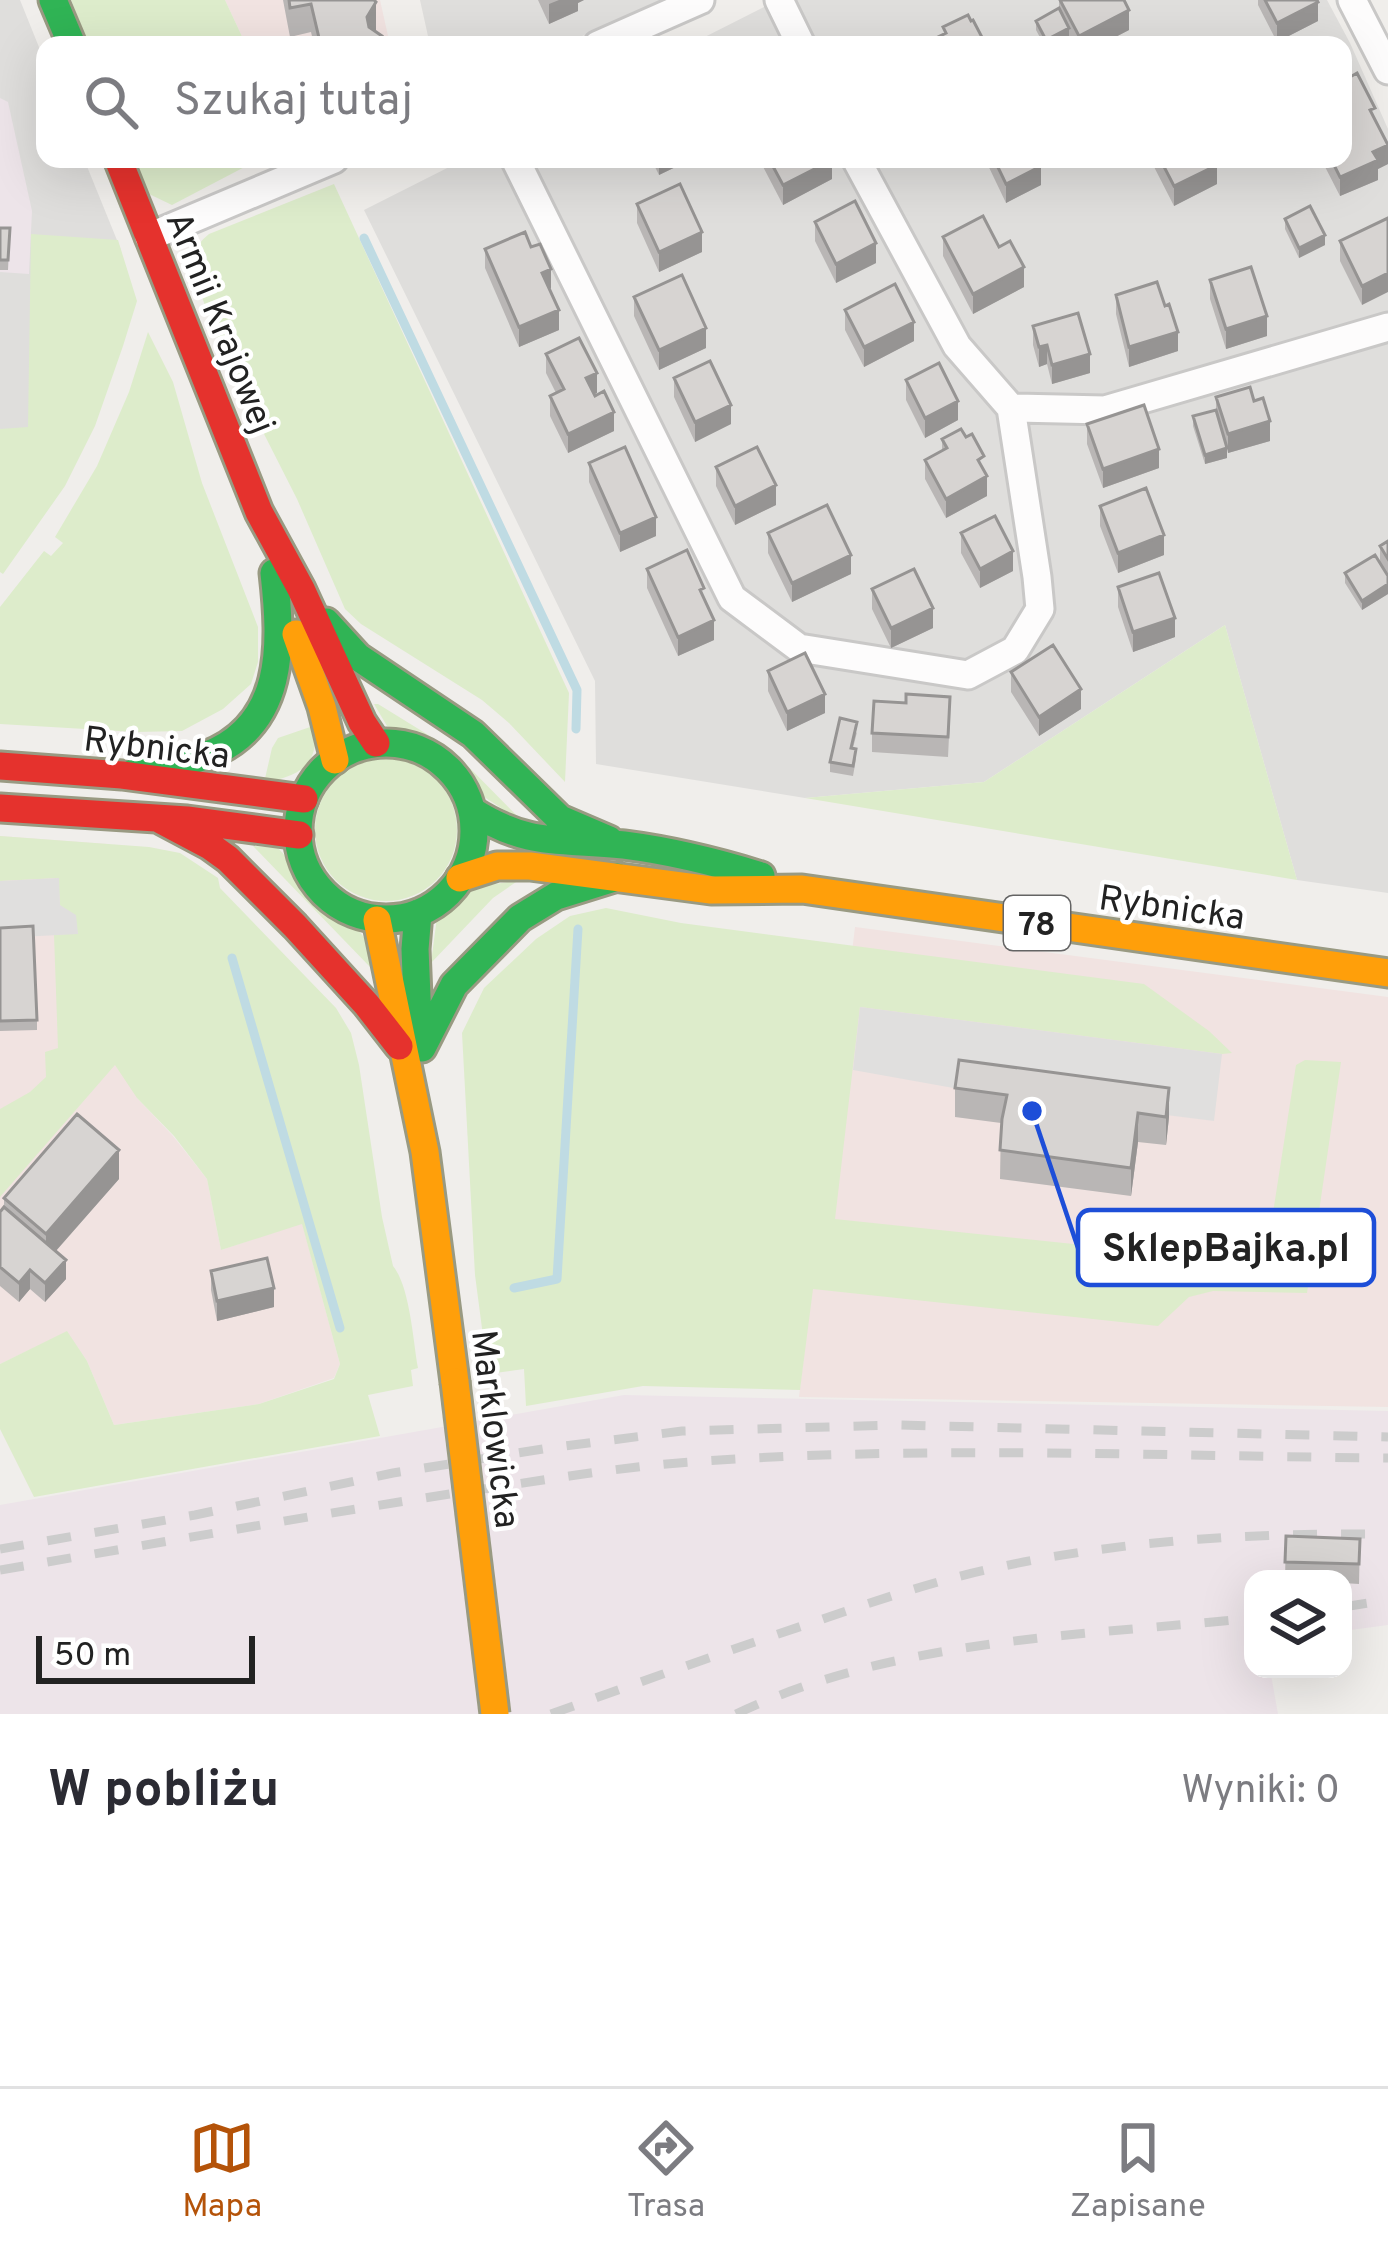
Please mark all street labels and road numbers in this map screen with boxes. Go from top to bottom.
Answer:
street label: Armii Krajowej [153,206,284,441]
street label: Rybnicka [81,718,232,782]
street label: Rybnicka [1095,877,1247,943]
road number: 78 [1004,896,1070,950]
street label: Marklowicka [458,1328,528,1531]

